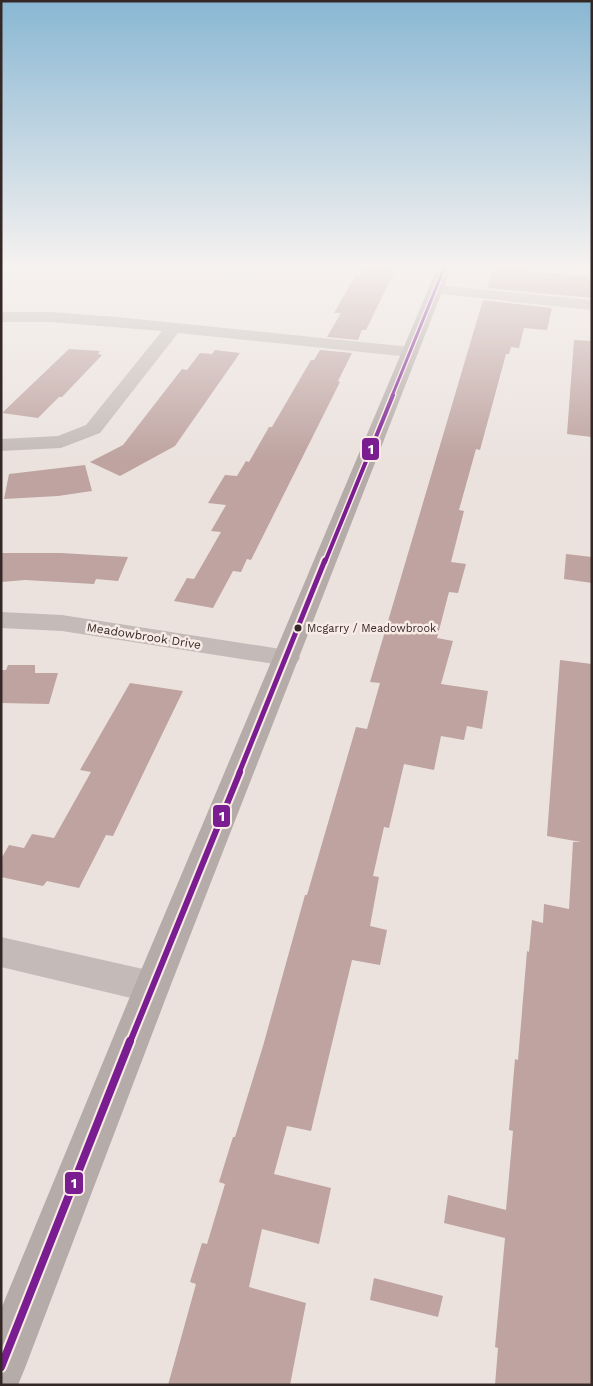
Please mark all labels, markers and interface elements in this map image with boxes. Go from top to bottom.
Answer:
line badge: 1 [361,437,380,461]
text: 1 [368,441,374,457]
street label: Meadowbrook Drive [86,620,202,652]
place label: Mcgarry / Meadowbrook [307,622,436,635]
marker: Mcgarry / Meadowbrook [293,623,303,633]
line badge: 1 [212,804,231,828]
text: 1 [219,808,225,824]
line badge: 1 [64,1171,84,1195]
text: 1 [71,1175,77,1191]

